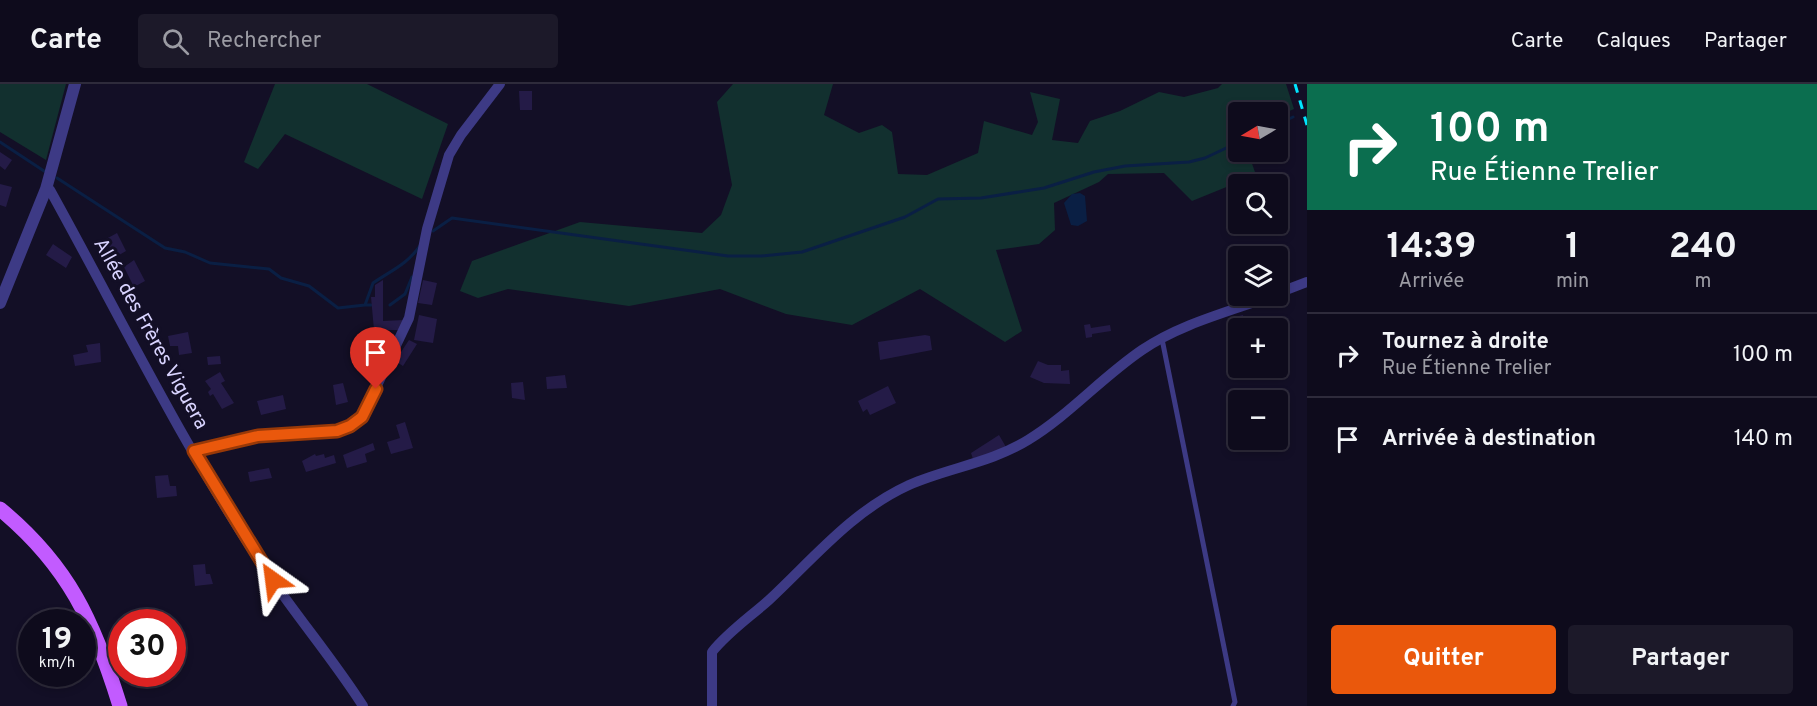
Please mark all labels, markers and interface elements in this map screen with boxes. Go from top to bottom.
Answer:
search box [138,14,558,68]
text: Carte [30,23,102,59]
icon: search [159,25,192,58]
text: Rechercher [207,28,321,55]
text: Carte [1511,28,1563,55]
text: Calques [1596,28,1671,55]
text: Partager [1704,28,1787,55]
north arrow [1228,102,1288,162]
map controls [1228,102,1288,450]
text: 100 m [1430,104,1549,157]
icon: right [1331,108,1409,186]
text: Rue Étienne Trelier [1430,156,1659,190]
button: search [1228,174,1288,234]
text: 14:39 [1386,225,1476,271]
text: 1 [1565,225,1580,271]
text: 240 [1669,225,1738,271]
street label: Allée des Frères Viguera [87,234,213,434]
button: layers [1228,246,1288,306]
text: Arrivée [1399,269,1464,295]
text: min [1556,269,1589,295]
text: m [1695,269,1712,295]
button: + [1228,318,1288,378]
pin [350,327,401,389]
text: Tournez à droite [1382,329,1549,356]
icon: arrive [359,336,392,369]
icon: right [1331,339,1364,372]
text: 100 m [1733,342,1793,369]
text: Rue Étienne Trelier [1382,356,1551,382]
button: − [1228,390,1288,450]
icon: arrive [1331,423,1364,456]
text: Arrivée à destination [1382,426,1596,453]
text: 140 m [1734,426,1793,453]
position arrow [241,548,305,612]
speed limit sign: 30 [108,609,186,687]
text: 19 [42,622,72,659]
button: Quitter [1331,625,1556,694]
button: Partager [1568,625,1793,694]
text: km/h [39,654,75,673]

